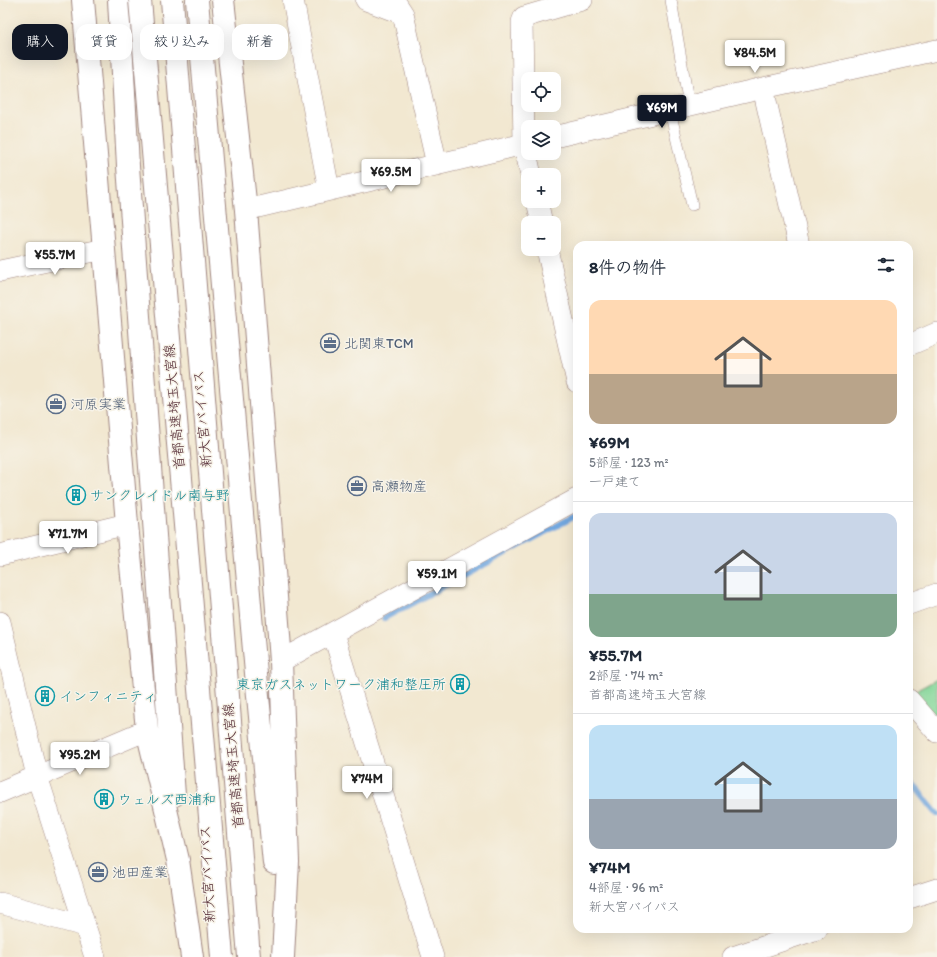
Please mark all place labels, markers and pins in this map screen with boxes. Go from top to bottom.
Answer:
pin: ¥84.5M [722,40,788,74]
pin: ¥69M [638,95,686,129]
pin: ¥69.5M [358,159,424,193]
pin: ¥55.7M [22,242,88,276]
office icon: 北関東TCM [319,332,341,354]
place label: 北関東TCM [344,335,414,352]
office icon: 河原実業 [45,393,67,415]
place label: 河原実業 [70,396,126,413]
office icon: 高瀬物産 [346,475,368,497]
place label: 高瀬物産 [371,478,427,495]
building icon: サンクレイドル南与野 [65,484,87,506]
place label: サンクレイドル南与野 [90,487,229,504]
pin: ¥71.7M [35,521,101,555]
pin: ¥59.1M [404,561,470,595]
building icon: 東京ガスネットワーク浦和整圧所 [449,673,471,695]
place label: 東京ガスネットワーク浦和整圧所 [236,676,446,693]
building icon: インフィニティ [34,685,56,707]
place label: インフィニティ [59,688,157,705]
pin: ¥95.2M [47,742,113,776]
pin: ¥74M [343,766,391,800]
building icon: ウェルズ西浦和 [93,788,115,810]
place label: ウェルズ西浦和 [118,791,216,808]
office icon: 池田産業 [87,861,109,883]
place label: 池田産業 [112,864,168,881]

